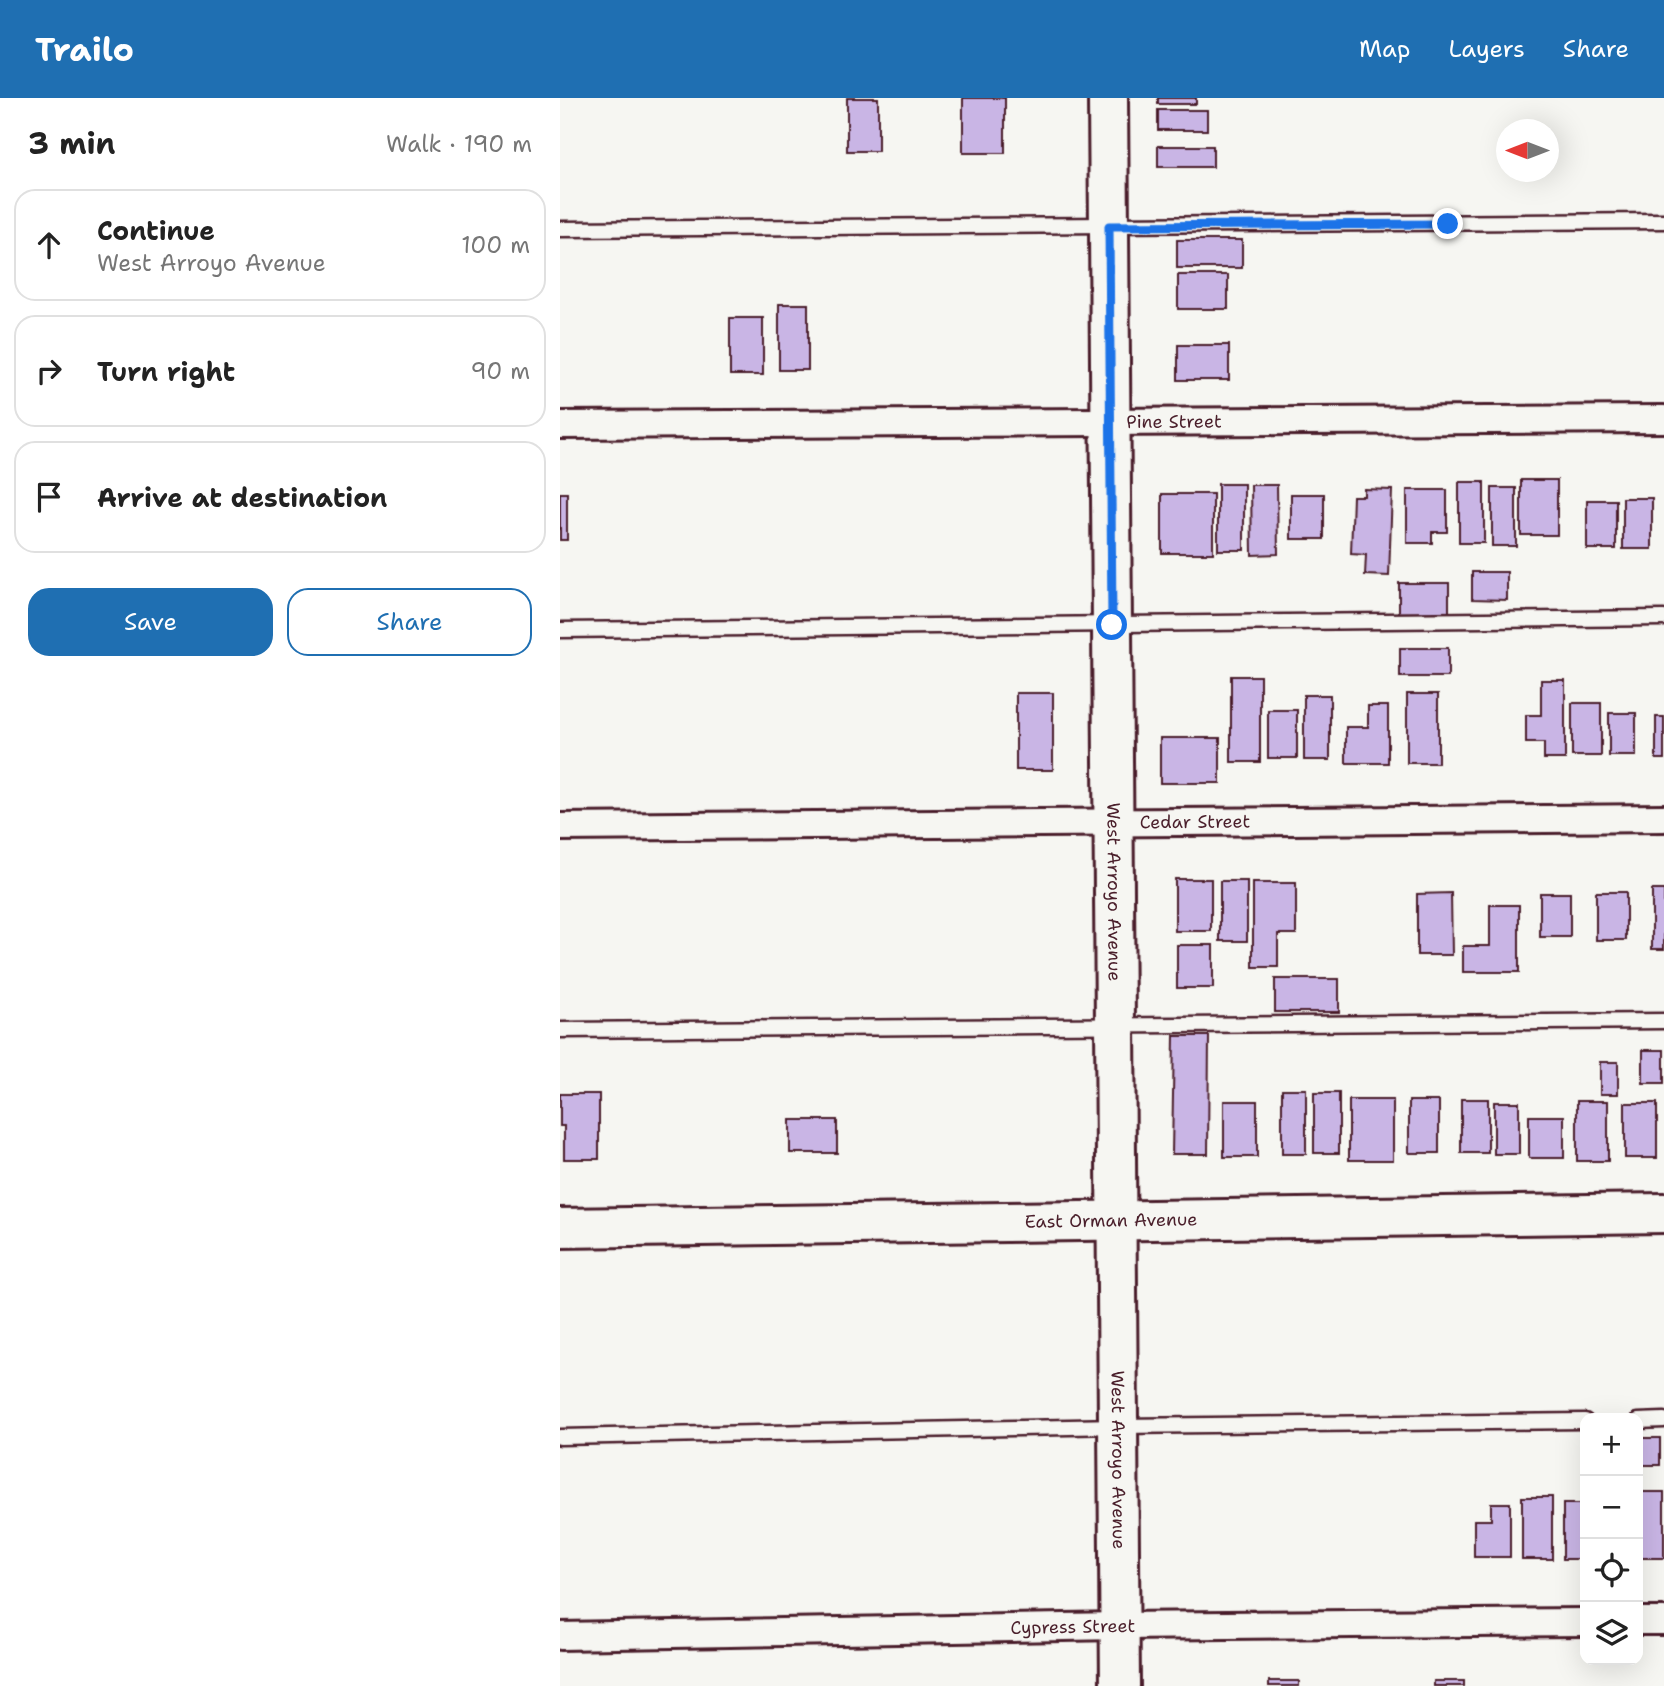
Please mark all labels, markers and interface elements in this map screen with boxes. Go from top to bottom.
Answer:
text: Trailo [35,27,134,72]
text: Map [1359,33,1410,65]
text: Layers [1448,33,1525,65]
text: Share [1563,33,1629,65]
north arrow [1496,119,1559,182]
text: 3 min [28,123,115,164]
text: Walk · 190 m [386,129,532,159]
route end [1432,208,1463,239]
text: Continue [97,213,215,248]
icon: ahead [30,226,68,264]
text: 100 m [461,230,530,260]
text: West Arroyo Avenue [97,248,326,278]
icon: right [30,352,68,390]
text: Turn right [97,354,235,389]
text: 90 m [470,356,530,386]
street label: Pine Street [1126,409,1222,434]
icon: arrive [30,478,68,516]
text: Arrive at destination [97,480,387,515]
button: Save [28,588,273,656]
button: Share [287,588,532,656]
route start [1096,609,1127,640]
street label: West Arroyo Avenue [1101,802,1127,982]
street label: Cedar Street [1140,809,1251,834]
street label: East Orman Avenue [1024,1207,1198,1234]
street label: West Arroyo Avenue [1106,1370,1131,1550]
map controls [1580,1413,1643,1665]
button: + [1580,1413,1643,1476]
button: − [1580,1476,1643,1539]
button: locate [1580,1539,1643,1602]
button: layers [1580,1602,1643,1665]
street label: Cypress Street [1010,1614,1136,1640]

